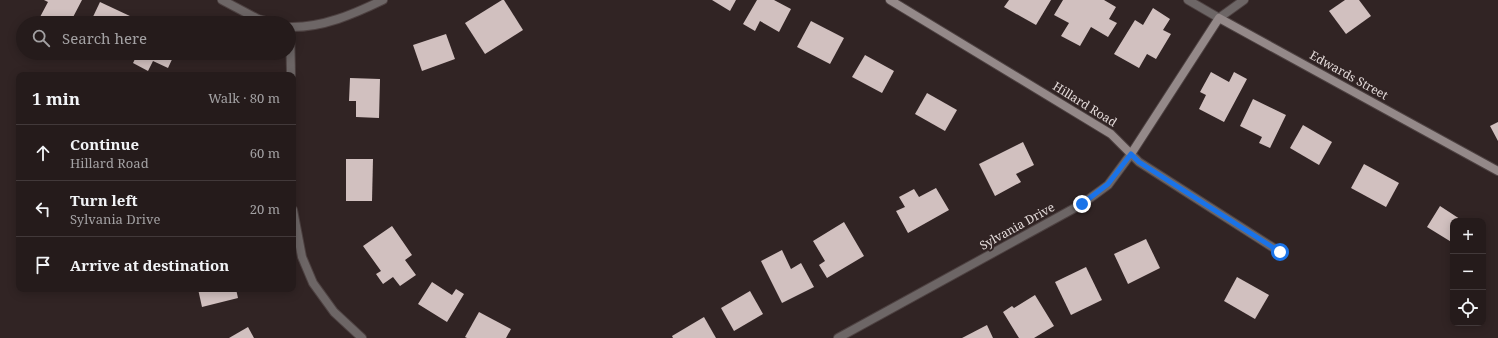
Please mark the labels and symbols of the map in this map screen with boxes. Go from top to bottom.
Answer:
street label: Edwards Street [1307,46,1391,104]
street label: Hillard Road [1050,78,1121,131]
route end [1073,195,1091,213]
street label: Sylvania Drive [976,198,1058,254]
route start [1271,243,1289,261]

